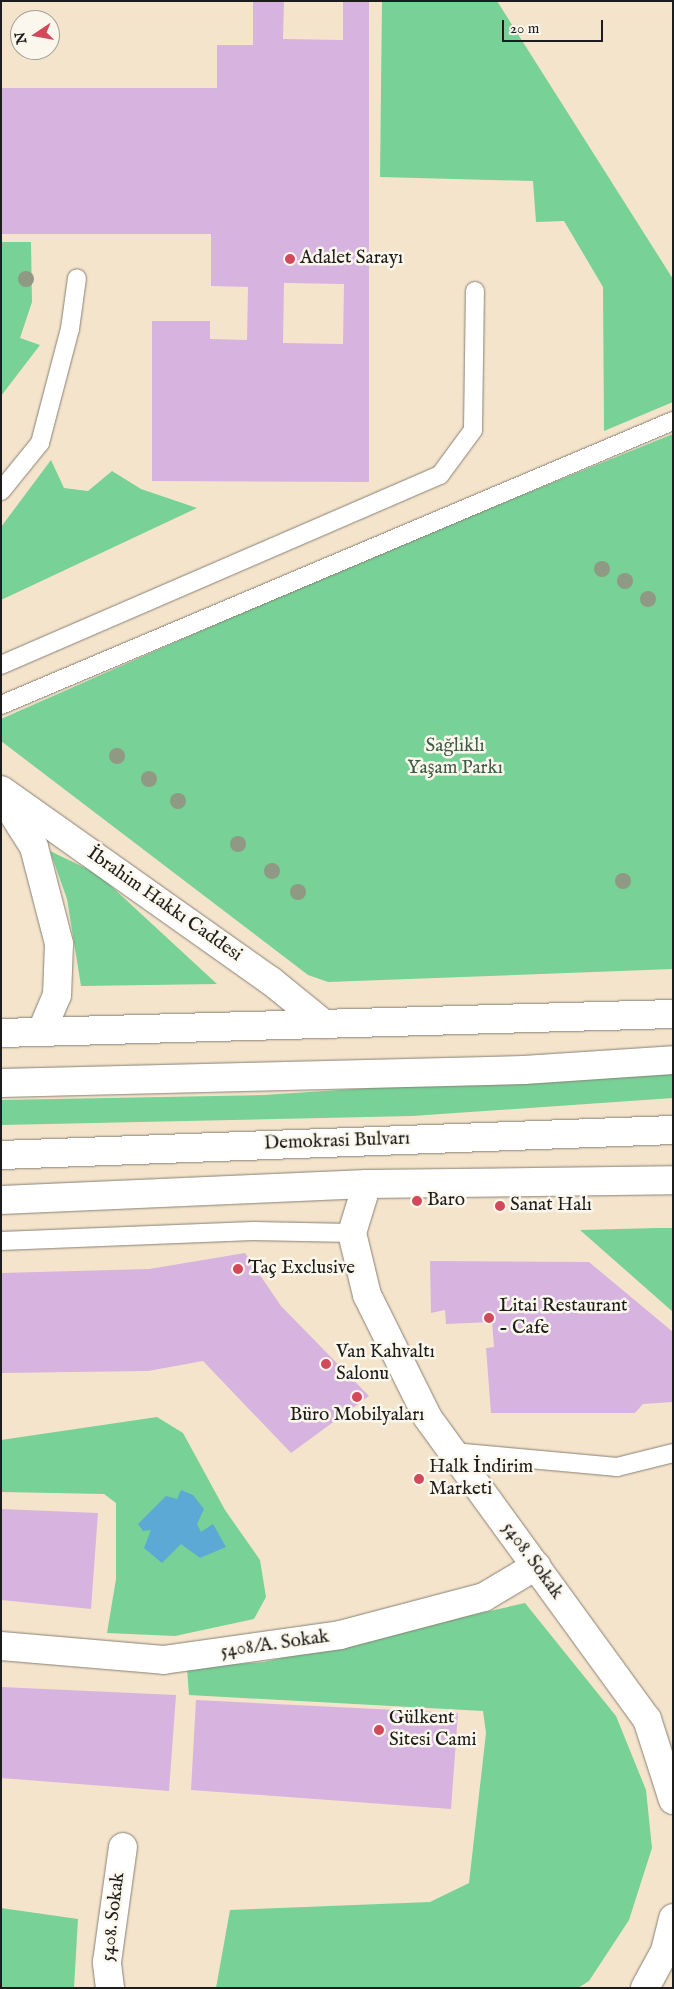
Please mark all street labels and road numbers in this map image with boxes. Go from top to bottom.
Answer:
street label: İbrahim Hakkı Caddesi [82,843,246,967]
street label: Demokrasi Bulvarı [264,1128,410,1156]
street label: 5408. Sokak [496,1518,568,1604]
street label: 5408/A. Sokak [219,1626,331,1664]
street label: 5408. Sokak [97,1871,131,1963]

